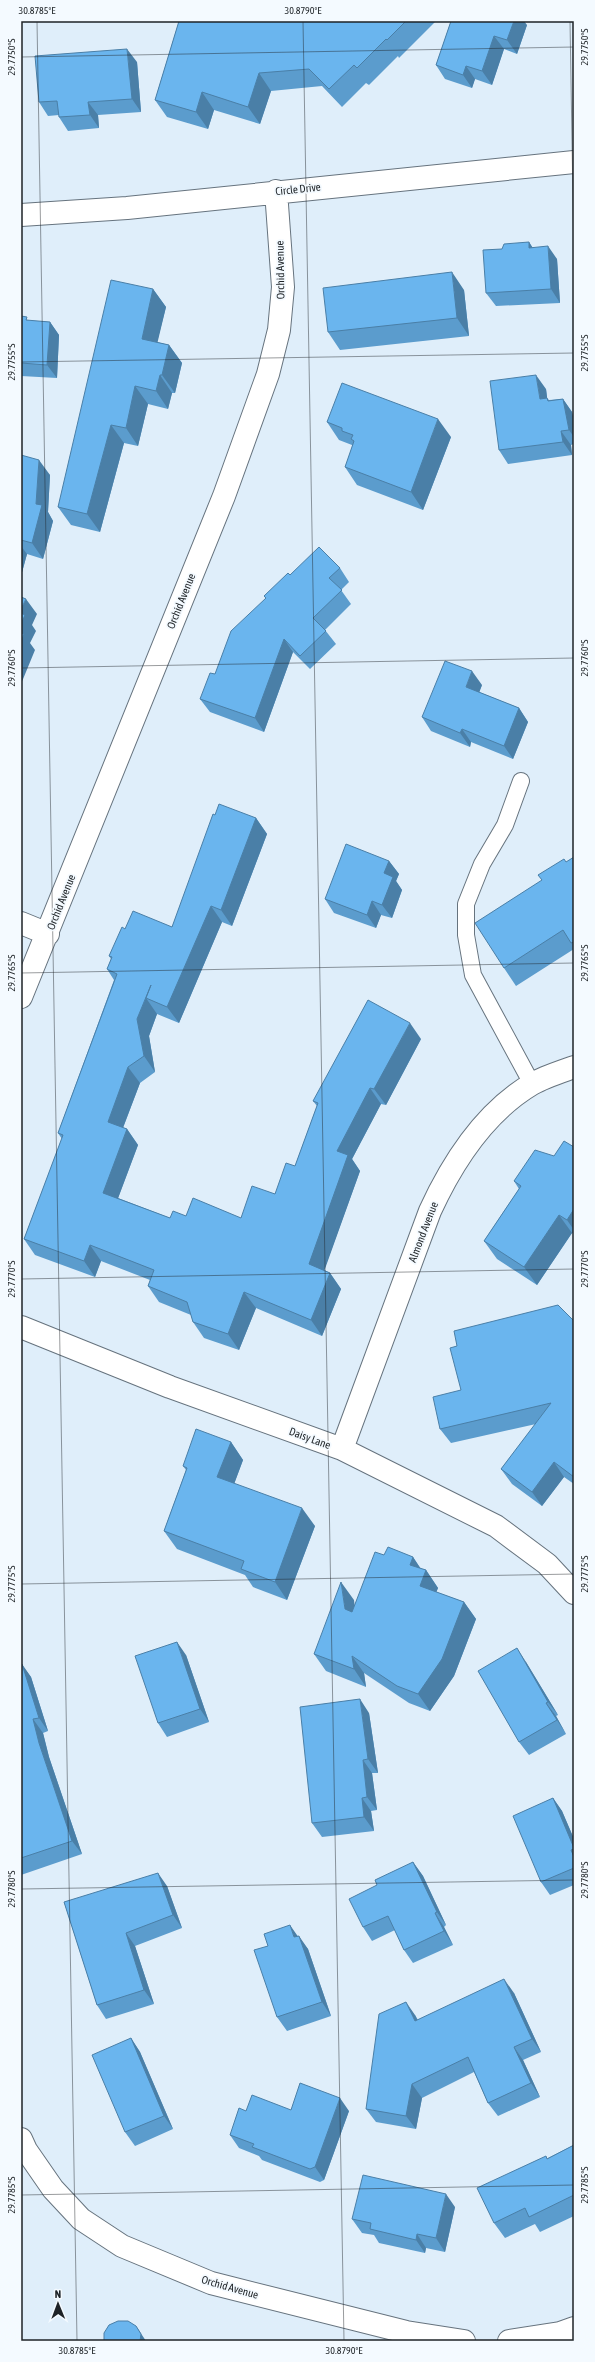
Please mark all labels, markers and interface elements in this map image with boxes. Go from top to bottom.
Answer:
text: 30.8785°E [19,5,56,16]
text: 30.8790°E [285,5,322,16]
text: 29.7750°S [579,29,590,65]
text: 29.7750°S [6,39,17,75]
street label: Circle Drive [275,181,321,197]
street label: Orchid Avenue [273,241,287,299]
text: 29.7755°S [579,335,590,371]
text: 29.7755°S [6,344,17,380]
street label: Orchid Avenue [164,572,198,630]
text: 29.7760°S [579,640,590,676]
text: 29.7760°S [6,650,17,686]
street label: Orchid Avenue [44,873,78,931]
text: 29.7765°S [579,945,590,981]
text: 29.7765°S [6,955,17,991]
street label: Almond Avenue [406,1200,440,1264]
text: 29.7770°S [579,1251,590,1287]
text: 29.7770°S [6,1261,17,1297]
street label: Daisy Lane [288,1425,332,1451]
text: 29.7775°S [579,1556,590,1592]
text: 29.7775°S [6,1566,17,1602]
text: 29.7780°S [579,1862,590,1898]
text: 29.7780°S [6,1871,17,1907]
text: 29.7785°S [579,2167,590,2203]
text: 29.7785°S [6,2177,17,2213]
street label: Orchid Avenue [200,2273,260,2301]
north arrow [38,2284,78,2324]
text: N [54,2288,61,2300]
text: 30.8785°E [59,2345,96,2356]
text: 30.8790°E [326,2345,363,2356]

